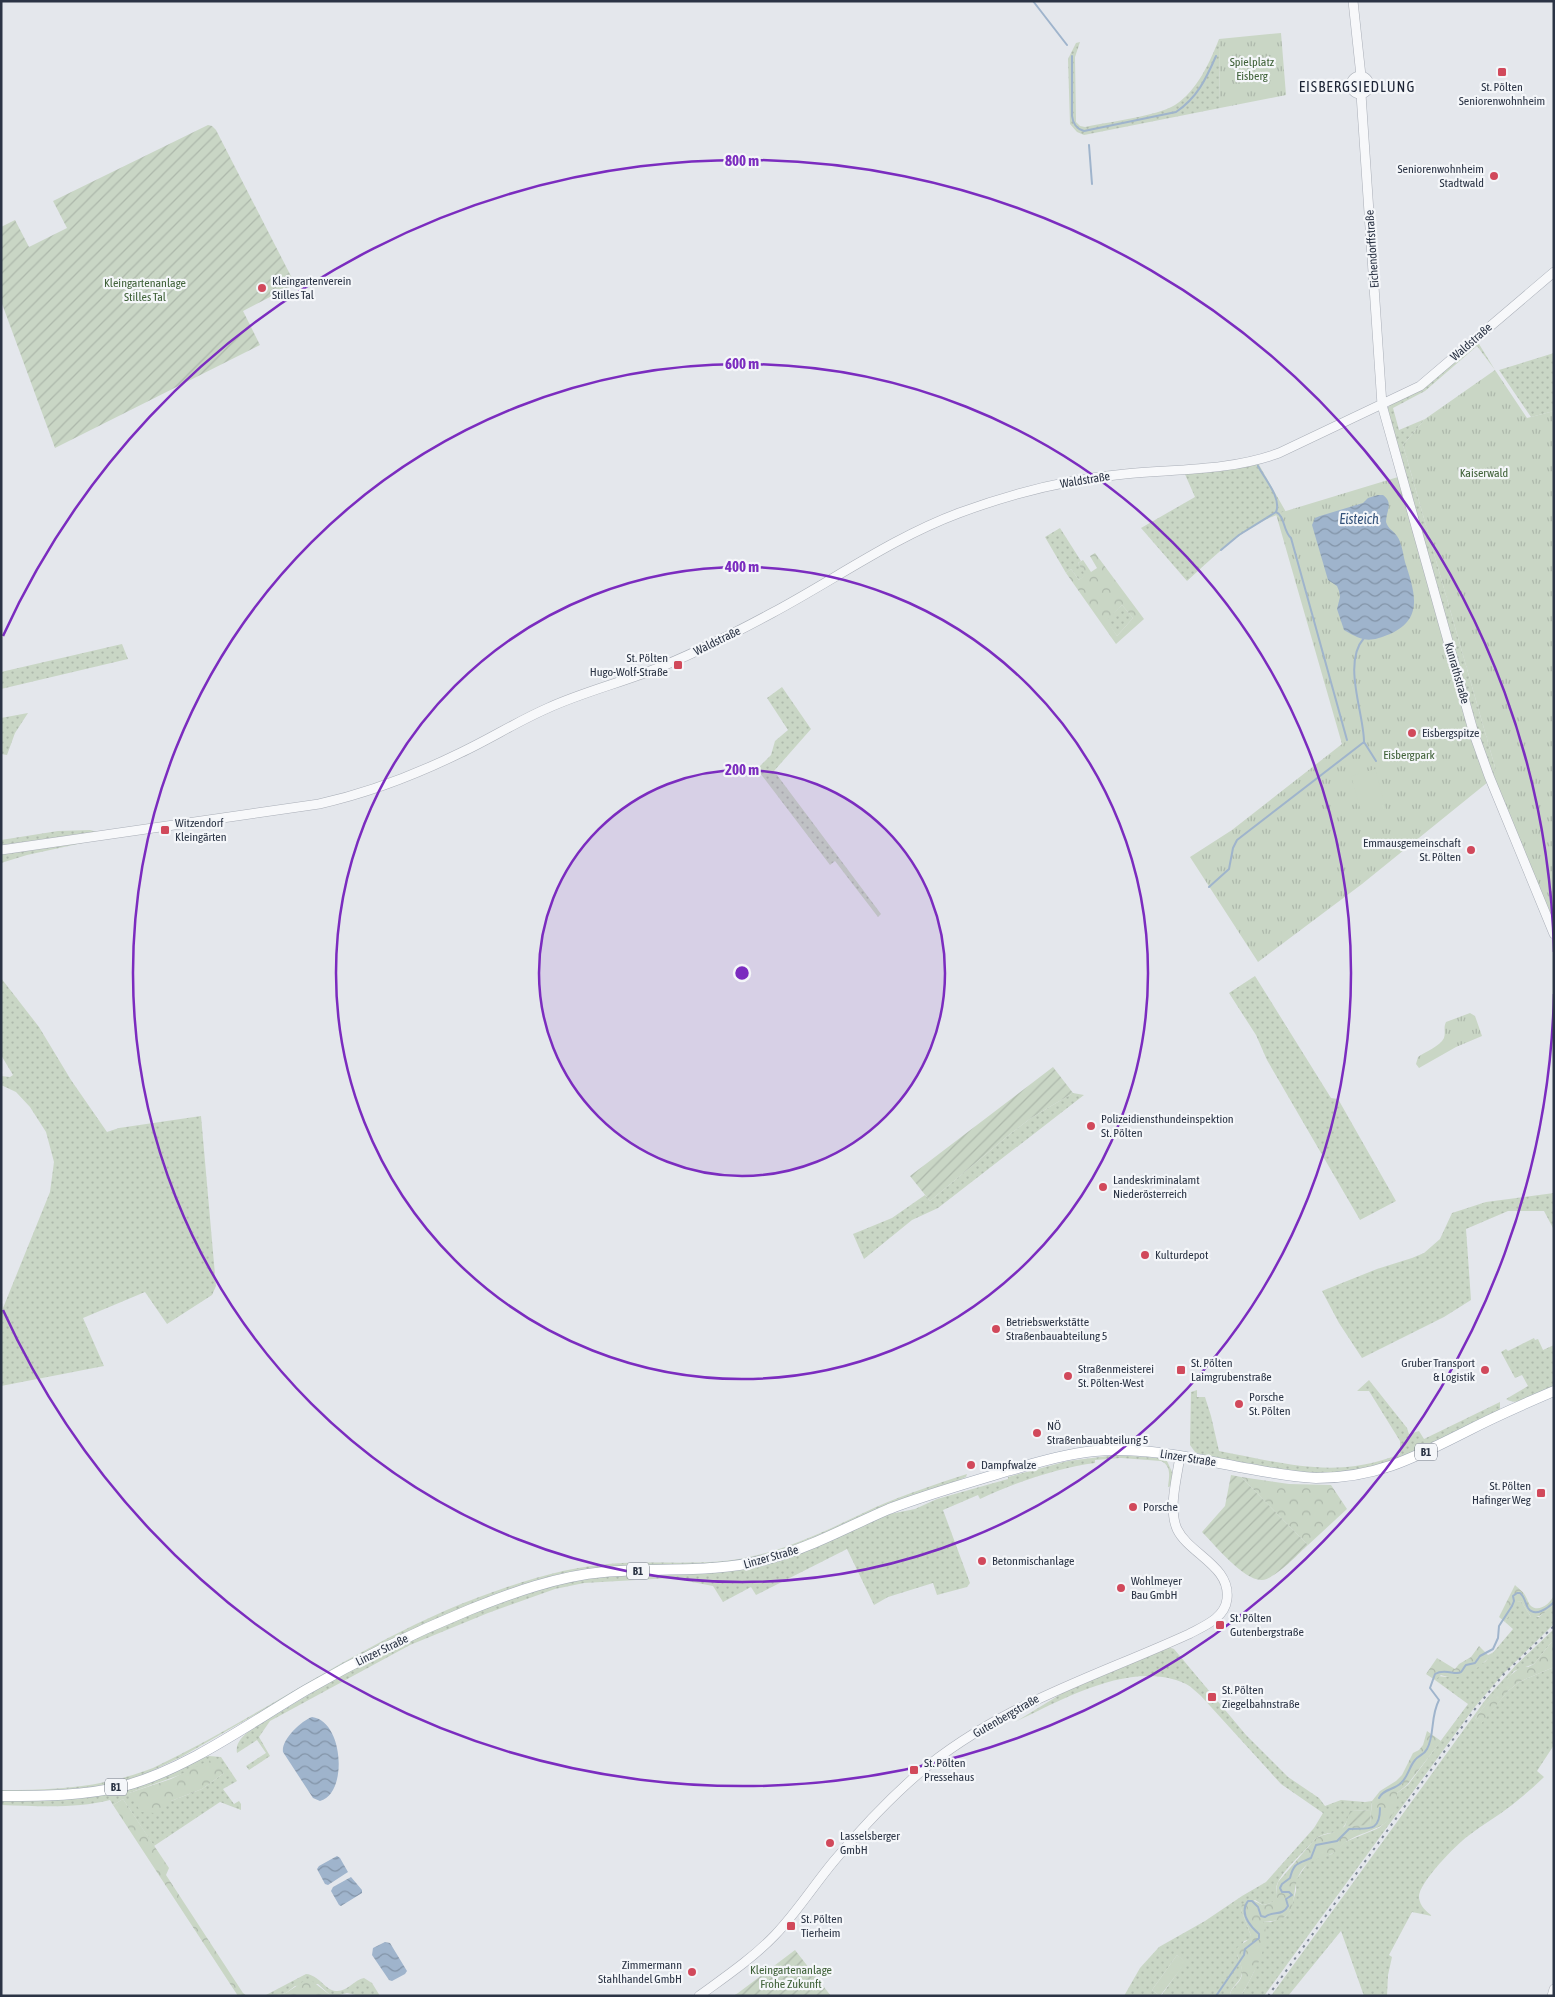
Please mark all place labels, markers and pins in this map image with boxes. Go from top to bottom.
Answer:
marker: St. Pölten Seniorenwohnheim [1496,66,1508,78]
place label: St. Pölten Seniorenwohnheim [1459,80,1545,108]
place label: Seniorenwohnheim Stadtwald [1397,162,1484,190]
marker: Seniorenwohnheim Stadtwald [1488,170,1500,182]
place label: Kleingartenverein Stilles Tal [272,274,351,302]
marker: Kleingartenverein Stilles Tal [256,282,268,294]
place label: St. Pölten Hugo-Wolf-Straße [590,651,668,679]
marker: St. Pölten Hugo-Wolf-Straße [672,659,684,671]
place label: Eisbergspitze [1422,726,1479,740]
marker: Eisbergspitze [1406,727,1418,739]
place label: Witzendorf Kleingärten [175,816,227,844]
marker: Witzendorf Kleingärten [159,824,171,836]
place label: Emmausgemeinschaft St. Pölten [1363,836,1462,864]
marker: Emmausgemeinschaft St. Pölten [1465,844,1477,856]
centre of rings [733,964,751,982]
place label: Polizeidiensthundeinspektion St. Pölten [1101,1112,1234,1140]
marker: Polizeidiensthundeinspektion St. Pölten [1085,1120,1097,1132]
place label: Landeskriminalamt Niederösterreich [1113,1173,1200,1201]
marker: Landeskriminalamt Niederösterreich [1097,1181,1109,1193]
place label: Kulturdepot [1155,1248,1209,1262]
marker: Kulturdepot [1139,1249,1151,1261]
place label: Betriebswerkstätte Straßenbauabteilung 5 [1006,1315,1107,1343]
marker: Betriebswerkstätte Straßenbauabteilung 5 [990,1323,1002,1335]
place label: St. Pölten Laimgrubenstraße [1191,1356,1272,1384]
place label: Gruber Transport & Logistik [1401,1356,1476,1384]
place label: Straßenmeisterei St. Pölten-West [1078,1362,1154,1390]
marker: St. Pölten Laimgrubenstraße [1175,1364,1187,1376]
marker: Gruber Transport & Logistik [1479,1364,1491,1376]
marker: Straßenmeisterei St. Pölten-West [1062,1370,1074,1382]
place label: Porsche St. Pölten [1249,1390,1290,1418]
marker: Porsche St. Pölten [1233,1398,1245,1410]
place label: NÖ Straßenbauabteilung 5 [1047,1419,1148,1447]
marker: NÖ Straßenbauabteilung 5 [1031,1427,1043,1439]
place label: Dampfwalze [981,1458,1036,1472]
marker: Dampfwalze [965,1459,977,1471]
place label: St. Pölten Hafinger Weg [1472,1479,1532,1507]
marker: St. Pölten Hafinger Weg [1535,1487,1547,1499]
place label: Porsche [1143,1500,1178,1514]
marker: Porsche [1127,1501,1139,1513]
place label: Betonmischanlage [992,1554,1074,1568]
marker: Betonmischanlage [976,1555,988,1567]
place label: Wohlmeyer Bau GmbH [1131,1574,1182,1602]
marker: Wohlmeyer Bau GmbH [1115,1582,1127,1594]
place label: St. Pölten Gutenbergstraße [1230,1611,1304,1639]
marker: St. Pölten Gutenbergstraße [1214,1619,1226,1631]
place label: St. Pölten Ziegelbahnstraße [1222,1683,1300,1711]
marker: St. Pölten Ziegelbahnstraße [1206,1691,1218,1703]
place label: St. Pölten Pressehaus [924,1756,974,1784]
marker: St. Pölten Pressehaus [908,1764,920,1776]
place label: Lasselsberger GmbH [840,1829,900,1857]
marker: Lasselsberger GmbH [824,1837,836,1849]
place label: St. Pölten Tierheim [801,1912,842,1940]
marker: St. Pölten Tierheim [785,1920,797,1932]
place label: Zimmermann Stahlhandel GmbH [598,1958,682,1986]
marker: Zimmermann Stahlhandel GmbH [686,1966,698,1978]

